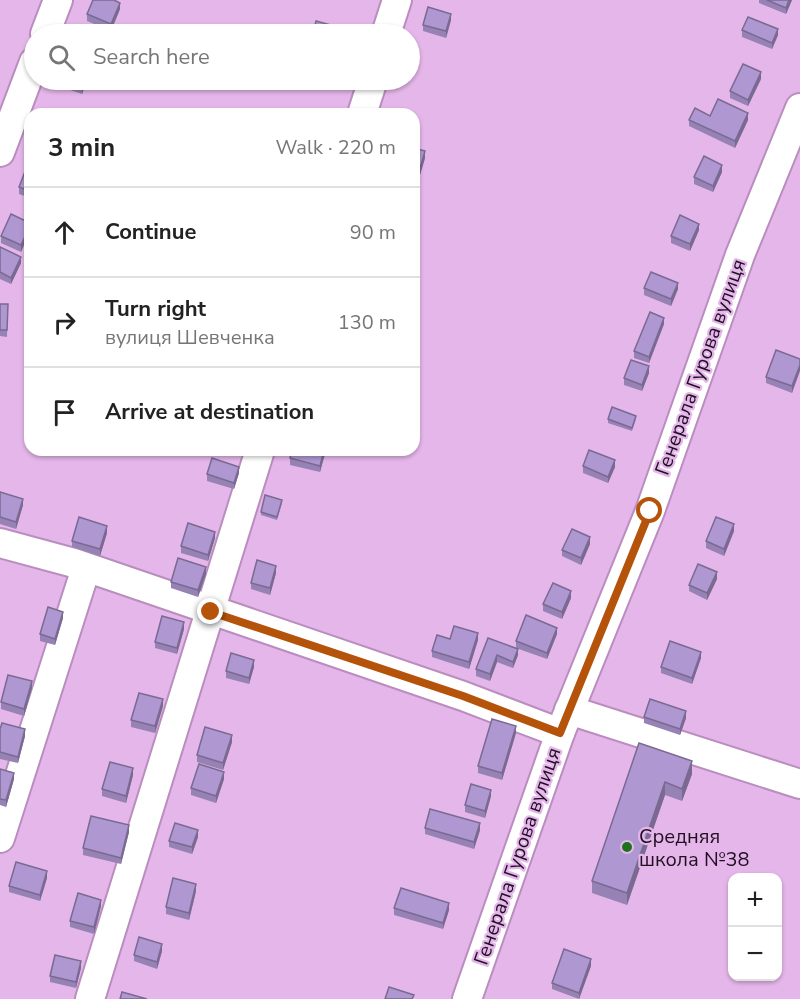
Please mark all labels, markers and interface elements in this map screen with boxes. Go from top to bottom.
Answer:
search box [24,24,420,90]
icon: search [45,41,78,74]
text: Search here [93,42,210,72]
text: 3 min [48,130,115,165]
text: Walk · 220 m [276,134,396,161]
icon: ahead [48,216,81,249]
text: Continue [105,217,196,247]
text: 90 m [350,219,396,246]
street label: Генерала Гурова вулиця [649,255,752,479]
text: Turn right [105,294,206,324]
icon: right [48,306,81,339]
text: 130 m [338,309,396,336]
text: вулиця Шевченка [105,324,275,351]
icon: arrive [48,396,81,429]
text: Arrive at destination [105,397,314,427]
route start [636,497,662,523]
route end [197,598,223,624]
street label: Генерала Гурова вулиця [468,744,567,968]
place label: Средняя школа №38 [639,823,750,873]
marker: Средняя школа №38 [620,840,634,854]
map controls [728,873,782,981]
button: + [728,873,782,927]
button: − [728,927,782,981]

